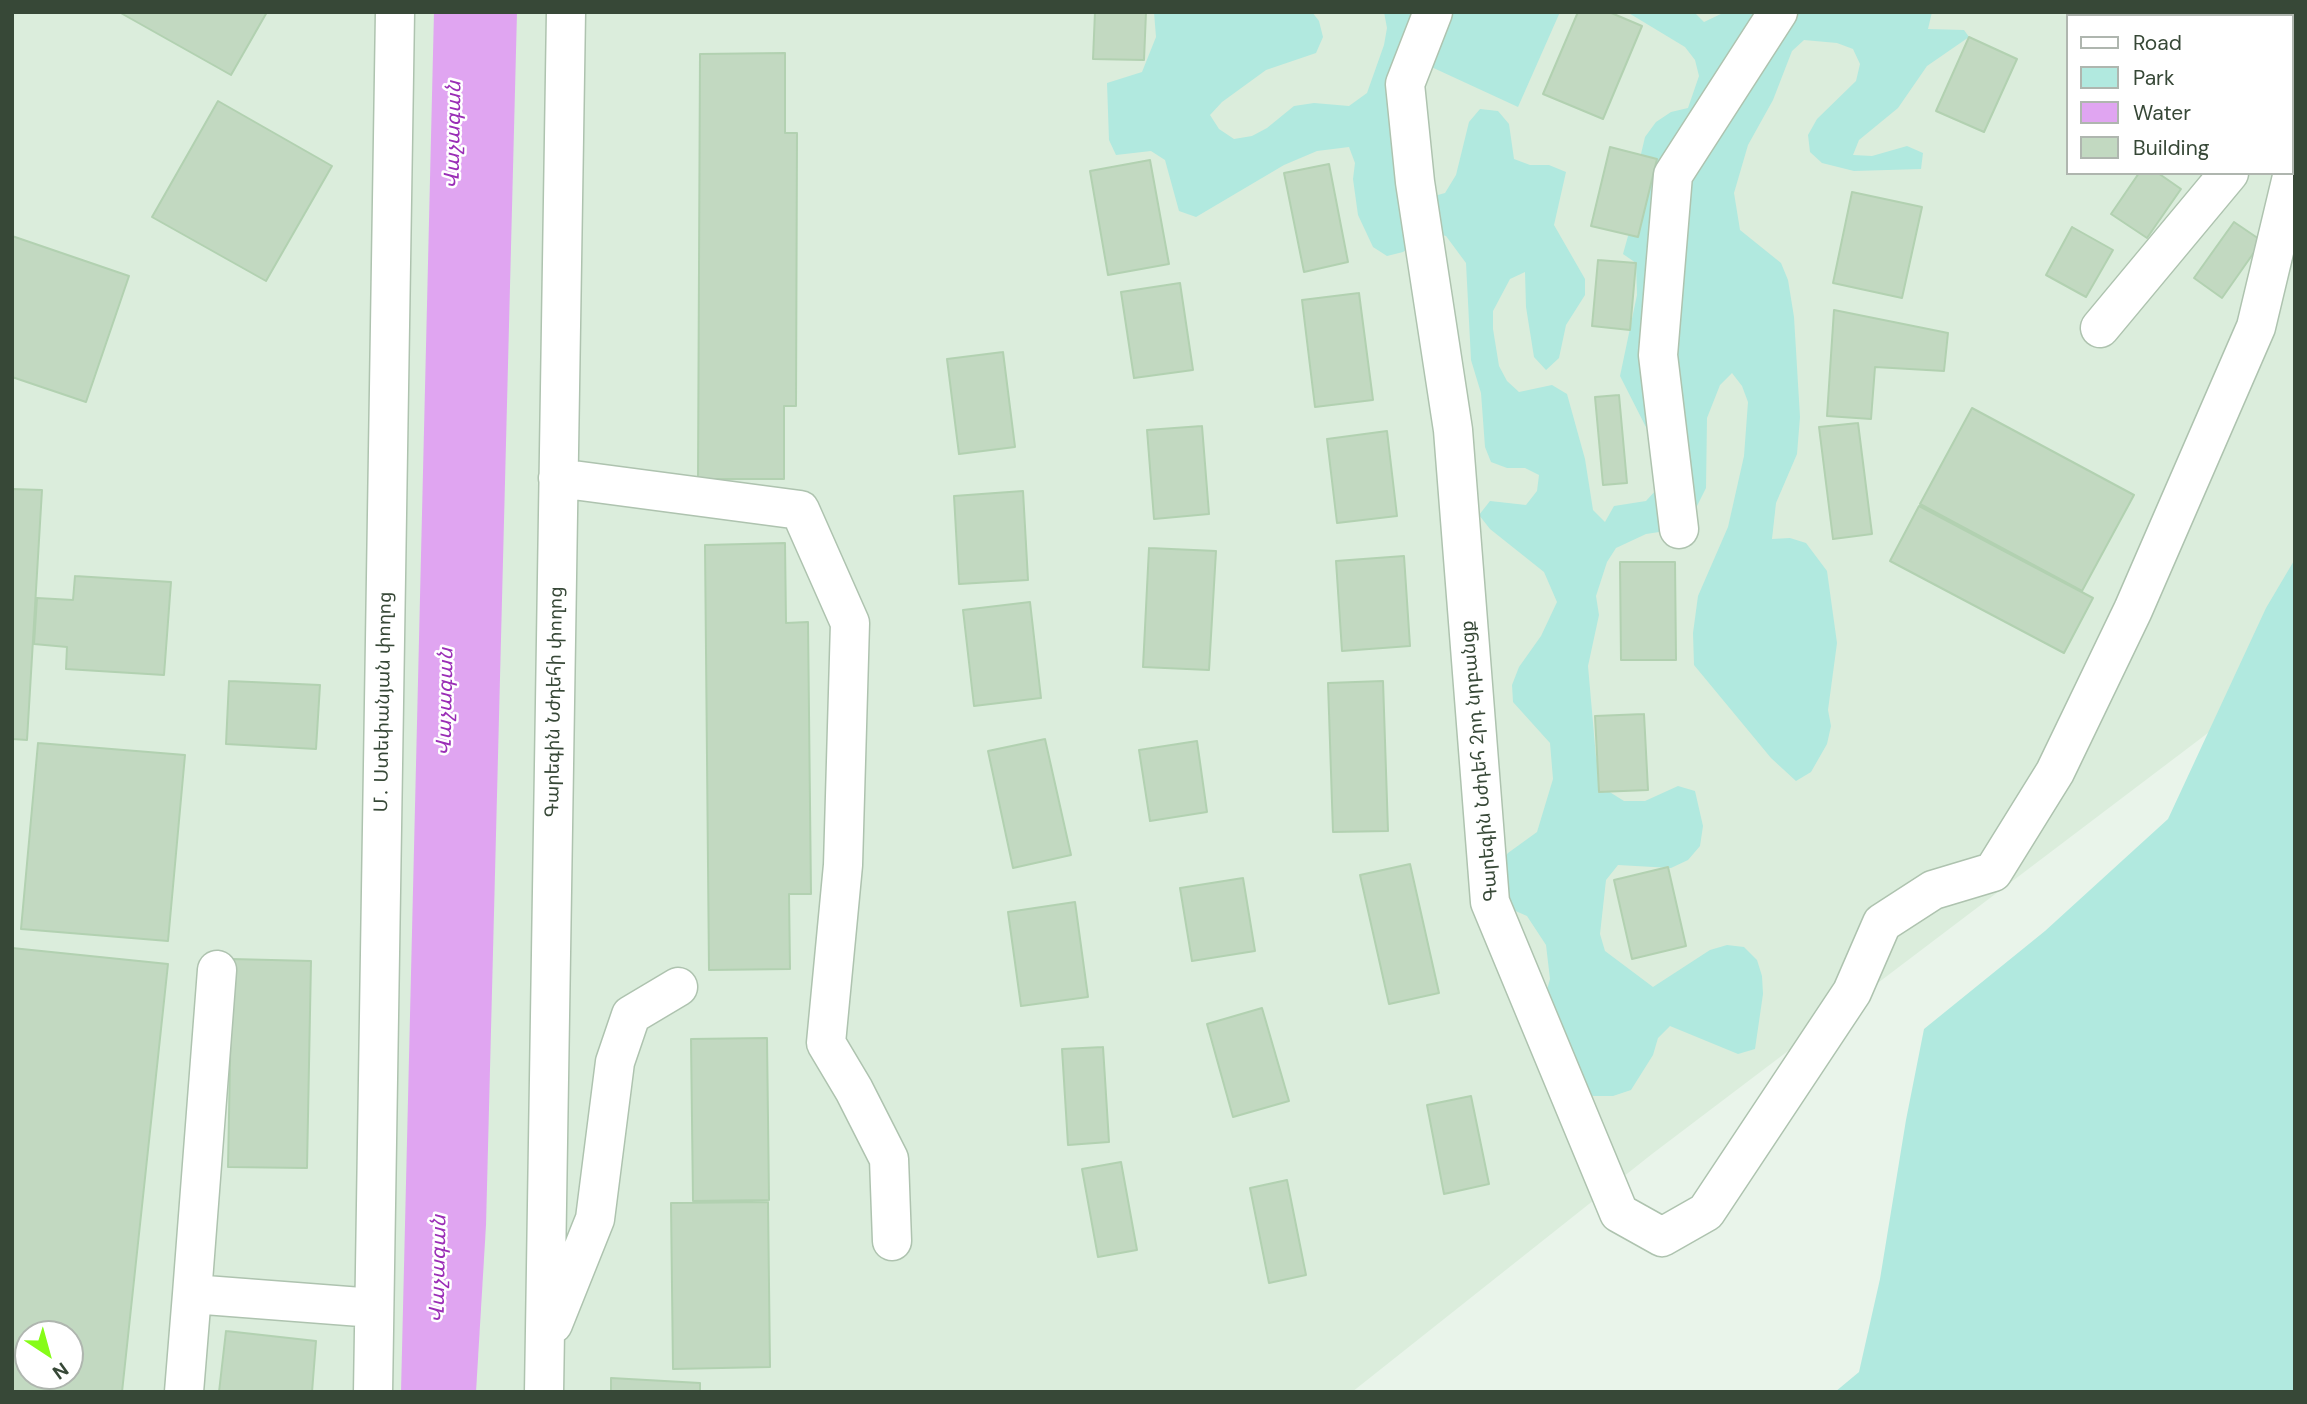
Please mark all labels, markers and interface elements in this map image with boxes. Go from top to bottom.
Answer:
legend [2066,14,2293,175]
text: Road [2133,29,2182,57]
text: Park [2133,64,2174,92]
water label: Վաչագան [440,81,468,189]
text: Water [2133,99,2191,127]
text: Building [2133,134,2209,162]
street label: Գարեգին Նժդեհի փողոց [542,586,568,818]
street label: Մ․ Ստեփանյան փողոց [371,591,397,813]
street label: Գարեգին Նժդեհ 2րդ նրբանցք [1456,619,1504,903]
water label: Վաչագան [432,648,460,756]
water label: Վաչագան [425,1215,453,1323]
north arrow [14,1320,84,1390]
text: N [48,1357,73,1385]

